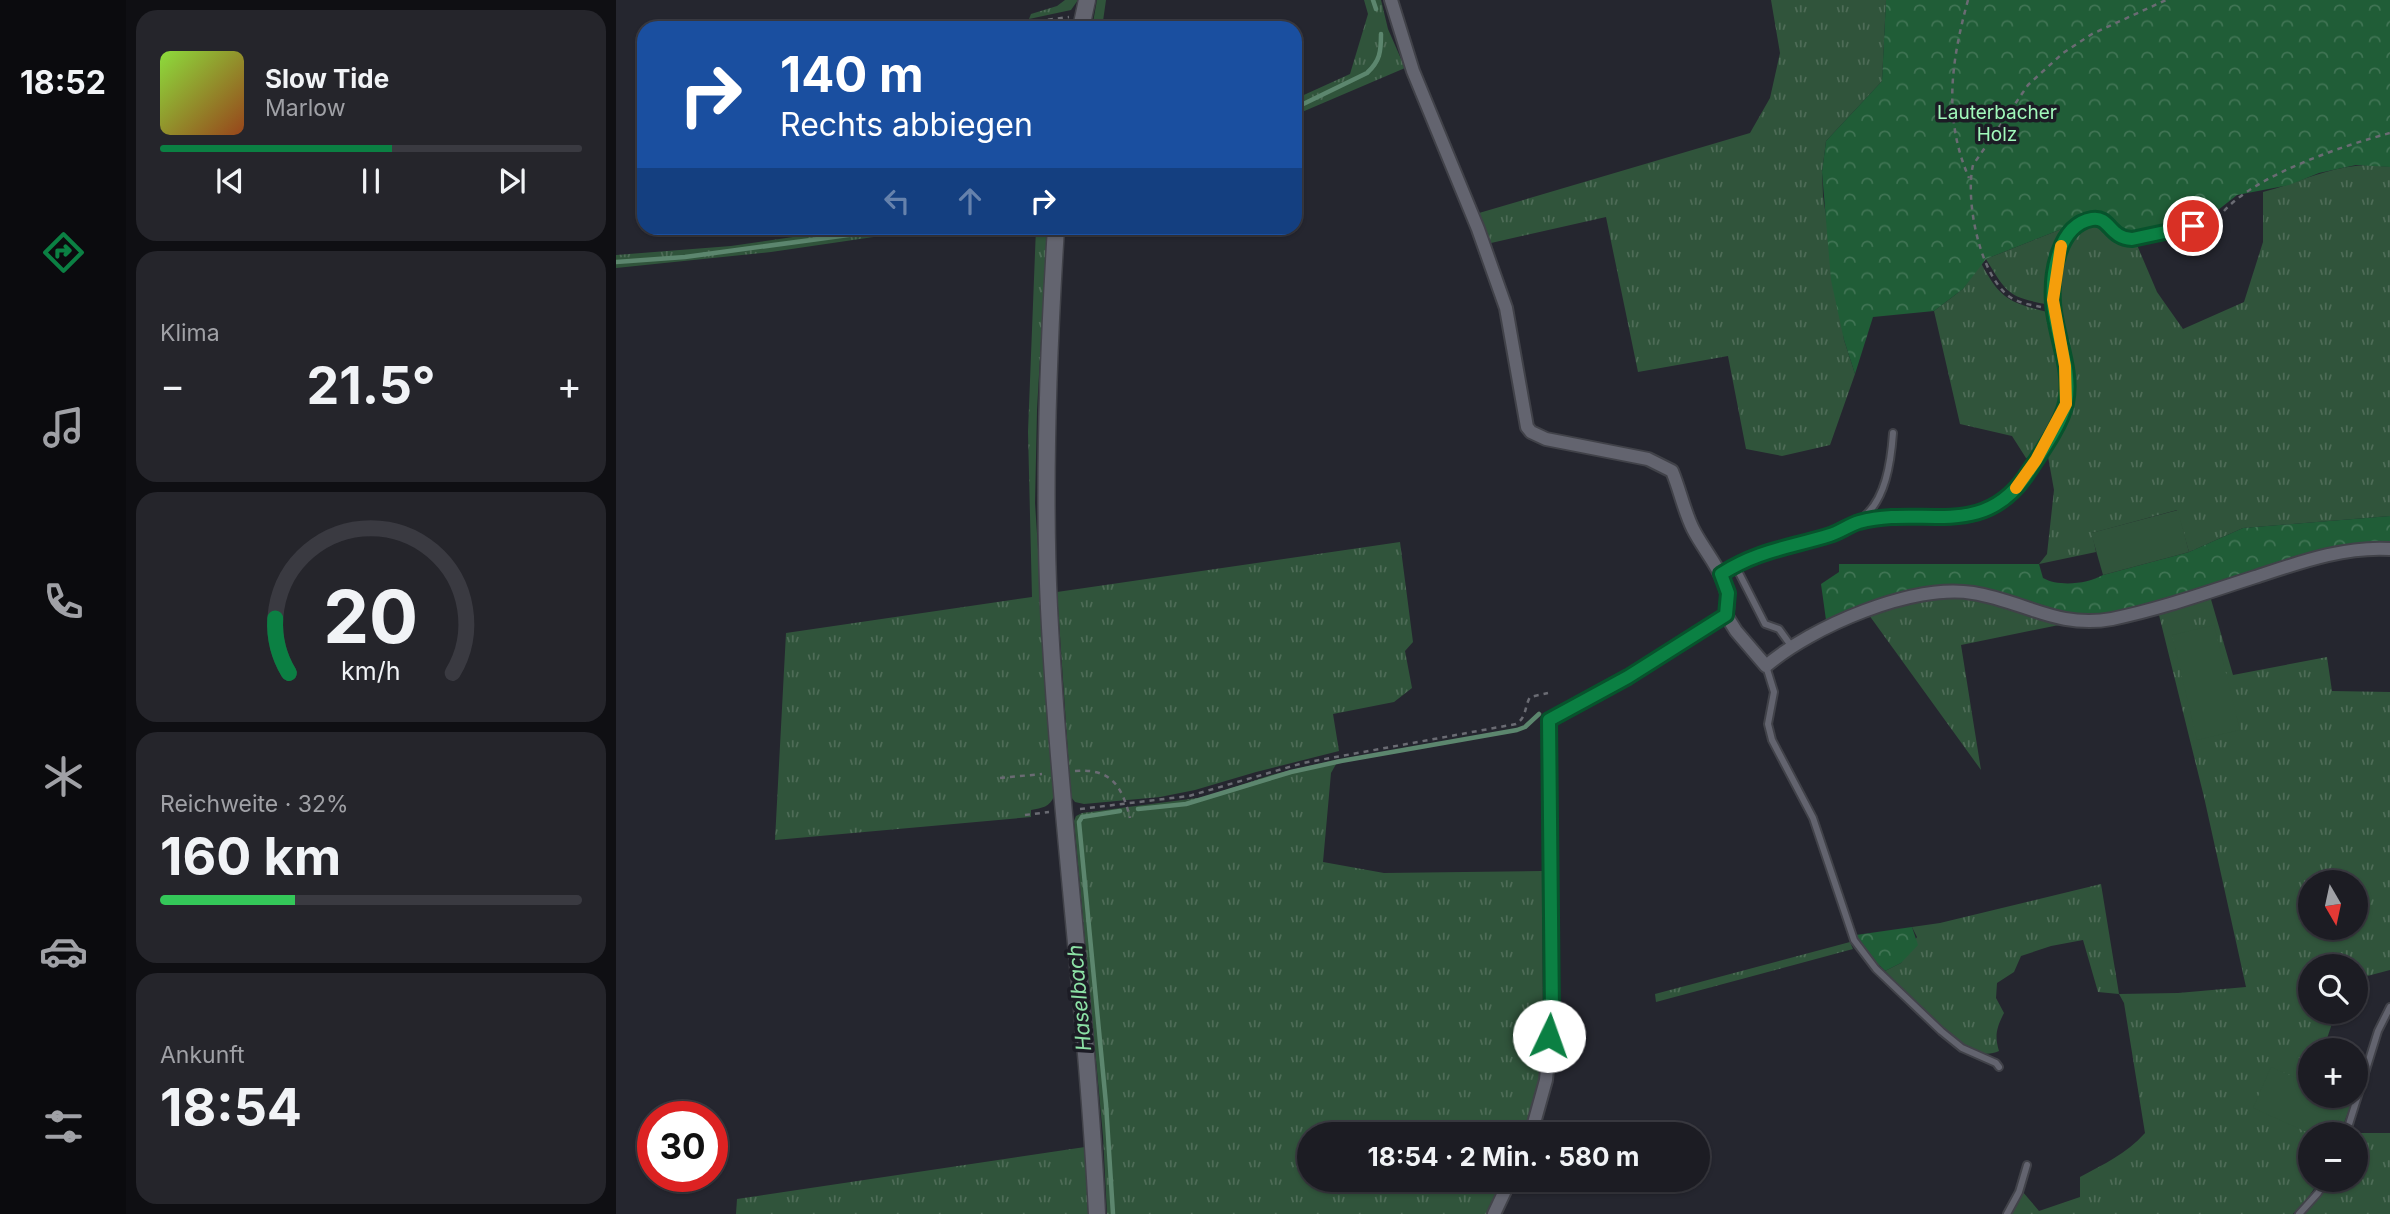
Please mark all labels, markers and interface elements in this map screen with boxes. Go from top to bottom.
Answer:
text: 140 m [780,45,924,104]
icon: right [665,49,756,140]
text: 18:52 [20,63,106,102]
text: Slow Tide [265,63,389,94]
text: Marlow [265,94,345,122]
park label: Lauterbacher Holz [1937,101,2057,146]
text: Rechts abbiegen [780,105,1033,144]
icon: previous [211,162,249,200]
icon: pause [352,162,390,200]
icon: next [493,162,531,200]
icon: left [878,182,916,220]
icon: ahead [951,182,989,220]
icon: right [1024,182,1062,220]
pin [2163,196,2223,256]
icon: arrive [2174,207,2212,245]
icon: directions [39,228,88,277]
text: Klima [160,319,220,347]
text: 21.5° [306,354,436,417]
text: − [160,362,185,408]
text: + [557,362,582,408]
icon: music [39,403,88,452]
text: 20 [324,572,418,661]
icon: phone [39,577,88,626]
text: km/h [341,656,401,686]
icon: climate [39,752,88,801]
text: Reichweite · 32% [160,790,349,818]
text: 160 km [160,825,341,888]
north arrow [2298,870,2368,940]
map controls [2298,870,2368,1192]
icon: car [39,927,88,976]
water label: Haselbach [1062,944,1096,1052]
button: search [2298,954,2368,1024]
position arrow [1512,999,1586,1073]
button: + [2298,1038,2368,1108]
text: Ankunft [160,1041,245,1069]
text: 18:54 [160,1076,302,1139]
speed limit sign: 30 [637,1101,728,1192]
icon: filters [39,1102,88,1151]
button: − [2298,1122,2368,1192]
text: 18:54 · 2 Min. · 580 m [1368,1141,1639,1172]

